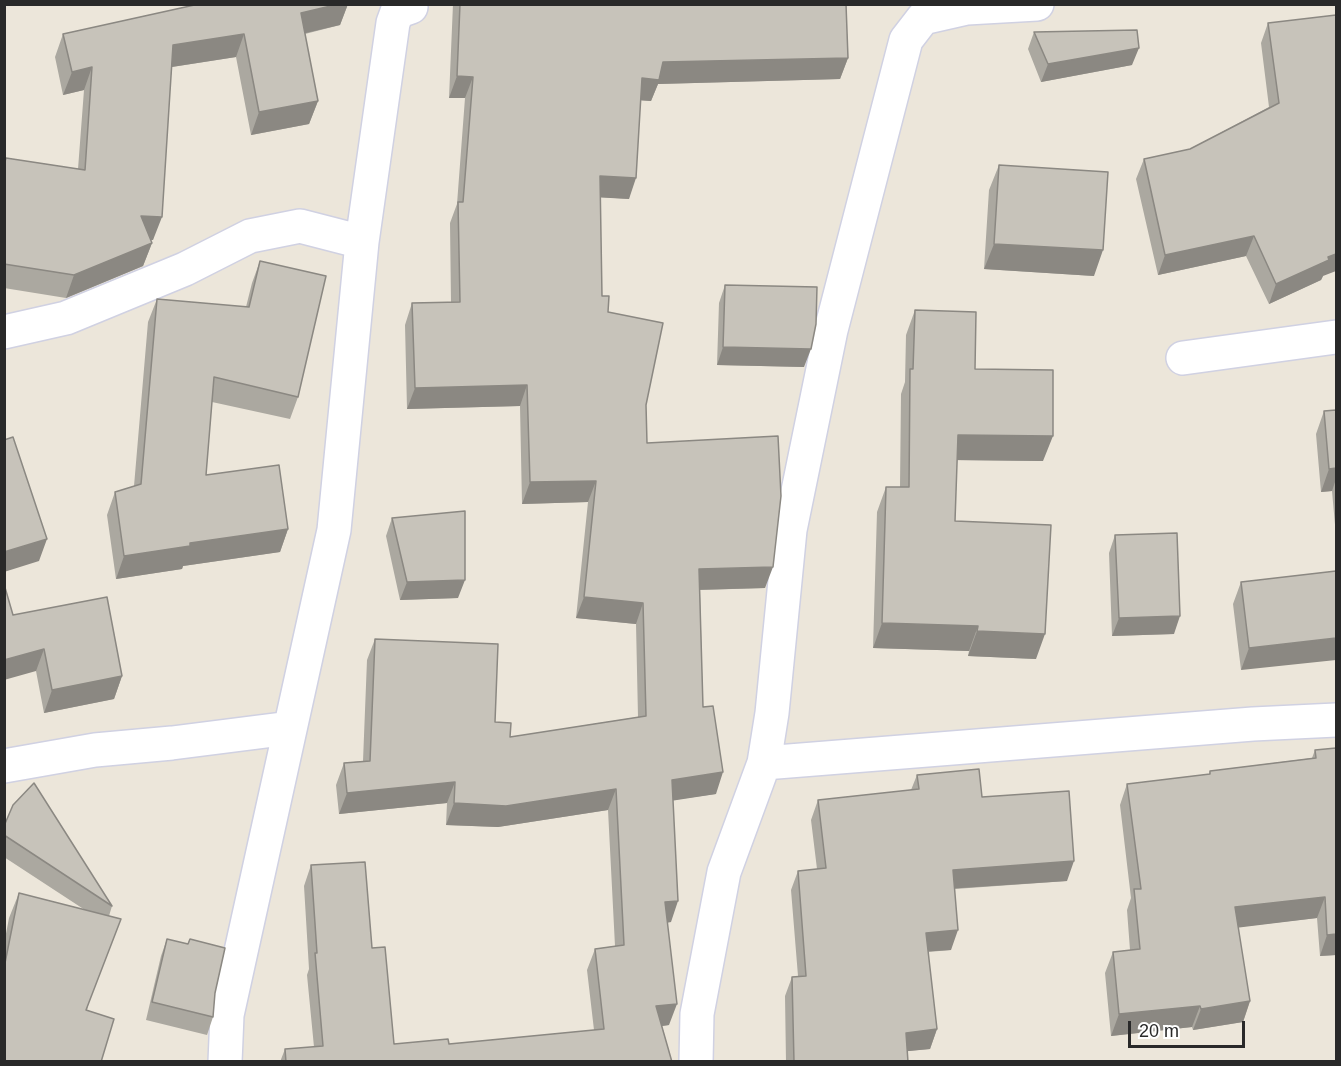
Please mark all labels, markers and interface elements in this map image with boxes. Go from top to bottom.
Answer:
scale bar [1131,1009,1248,1047]
text: 20 m [1139,1021,1179,1041]

